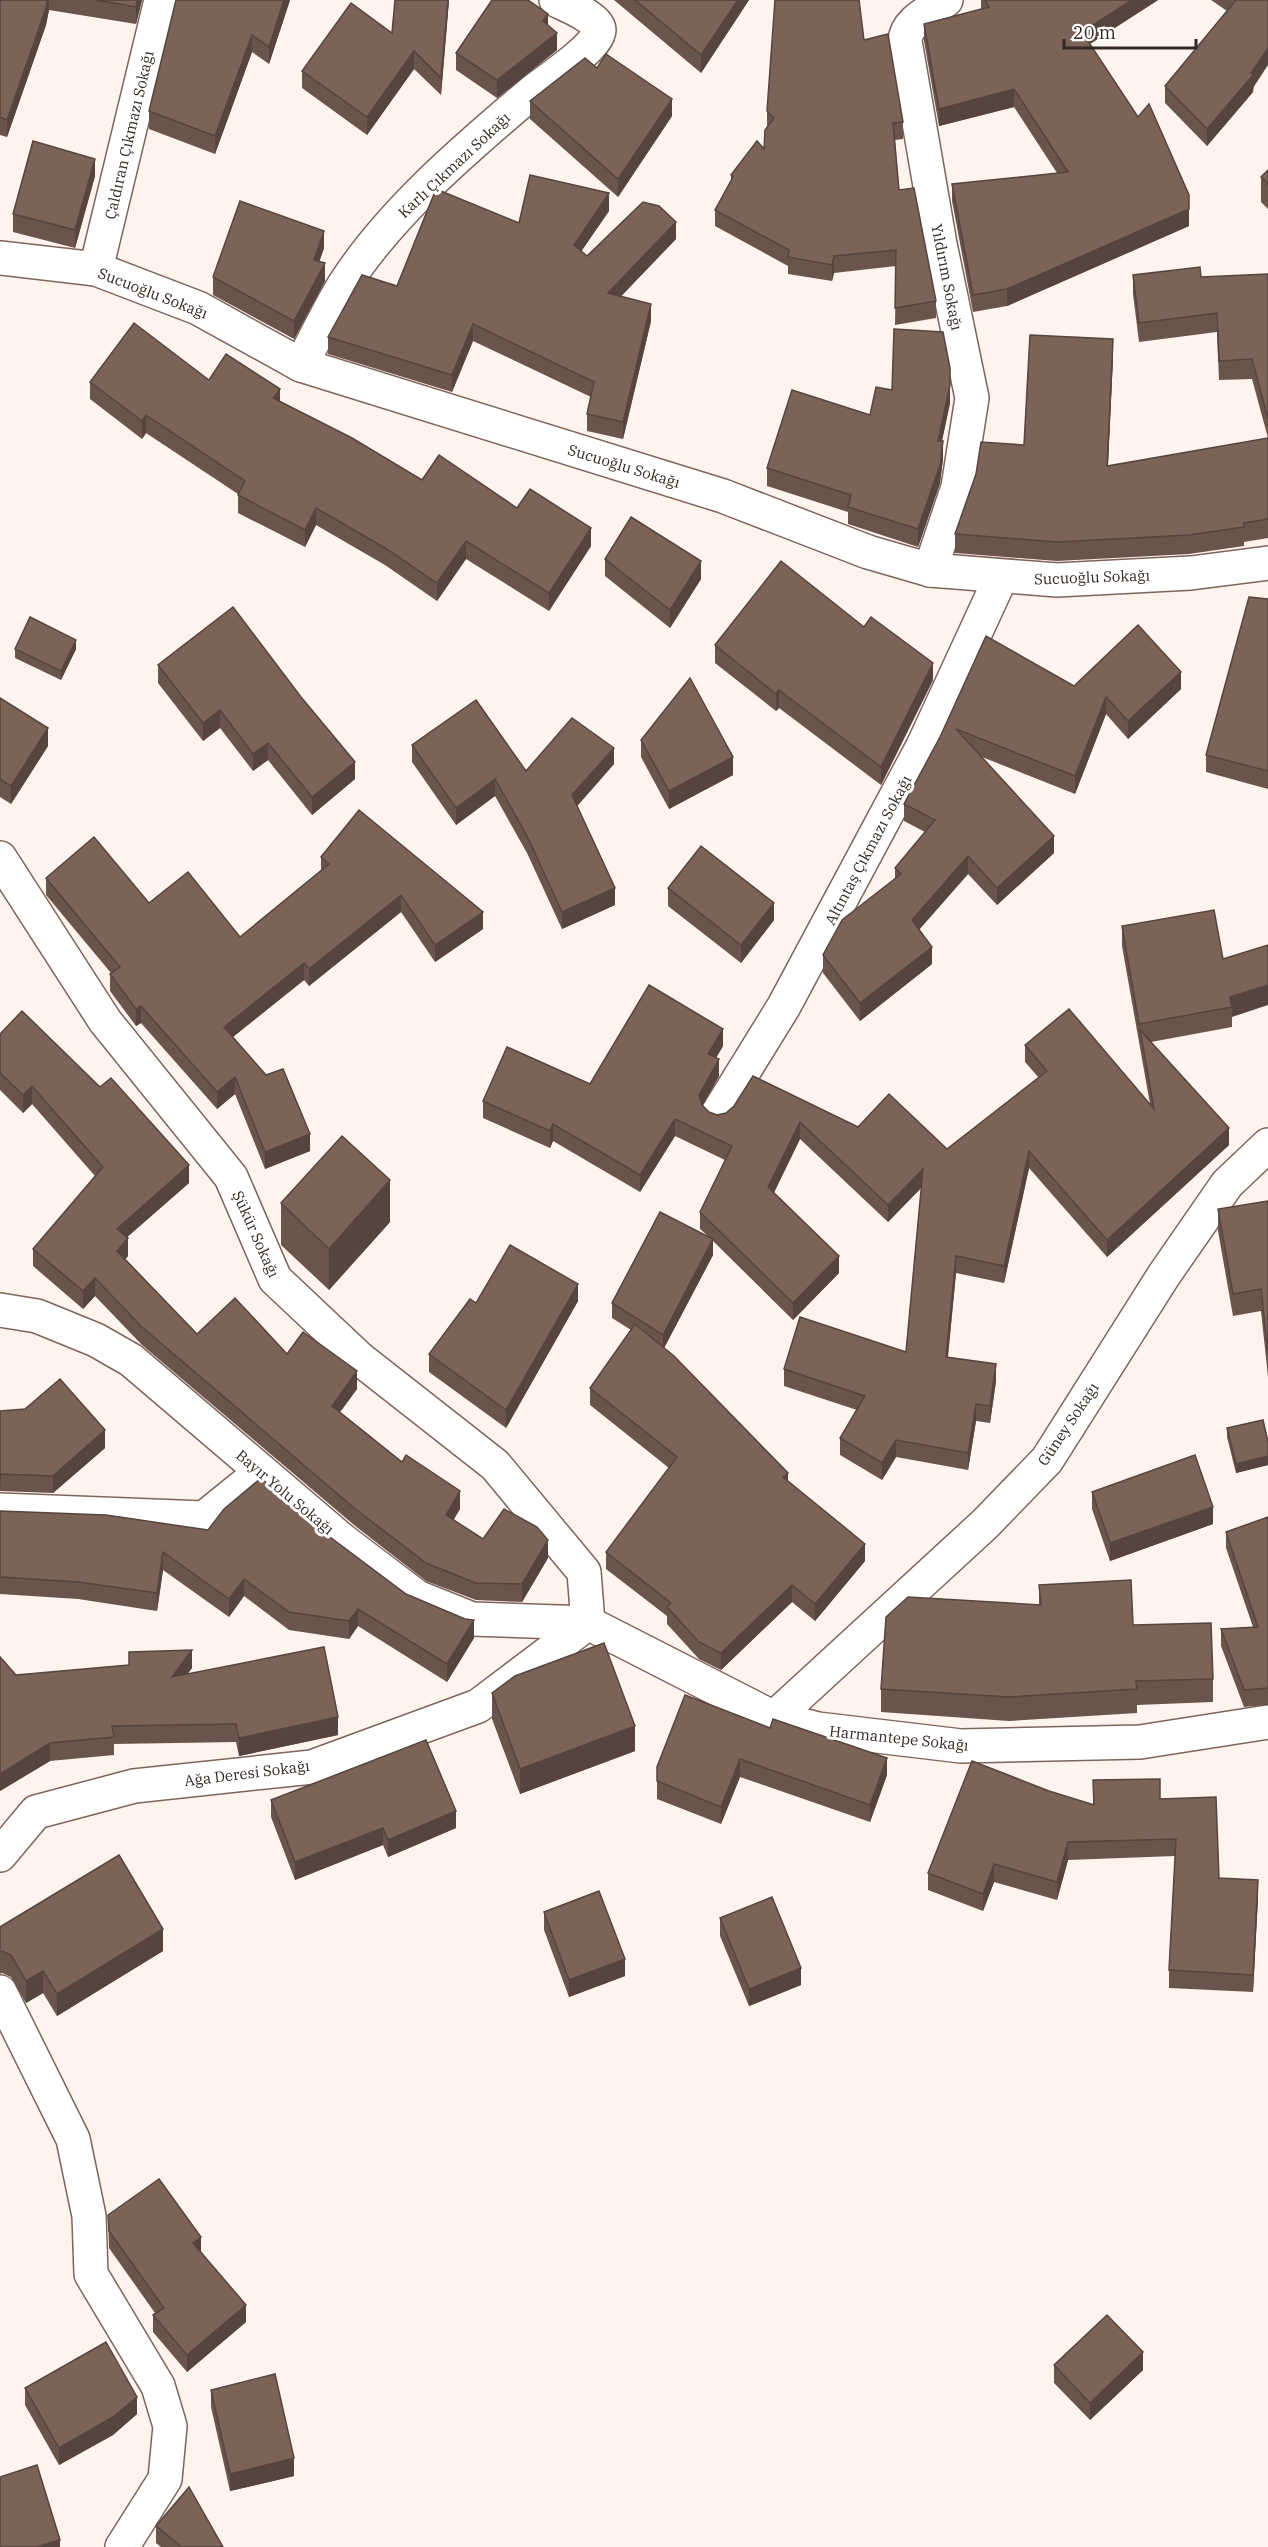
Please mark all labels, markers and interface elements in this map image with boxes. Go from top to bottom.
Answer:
scale bar [1064,12,1196,50]
text: 20 m [1073,21,1116,44]
street label: Çaldıran Çıkmazı Sokağı [100,49,158,221]
street label: Karlı Çıkmazı Sokağı [394,108,514,222]
street label: Yıldırım Sokağı [927,222,967,332]
street label: Sucuoğlu Sokağı [95,263,211,323]
street label: Sucuoğlu Sokağı [566,440,683,492]
street label: Sucuoğlu Sokağı [1034,565,1151,589]
street label: Altıntaş Çıkmazı Sokağı [820,772,916,928]
street label: Şükür Sokağı [228,1188,284,1281]
street label: Güney Sokağı [1033,1379,1103,1469]
street label: Bayır Yolu Sokağı [232,1445,338,1539]
street label: Harmantepe Sokağı [828,1721,970,1755]
street label: Ağa Deresi Sokağı [183,1756,311,1790]

